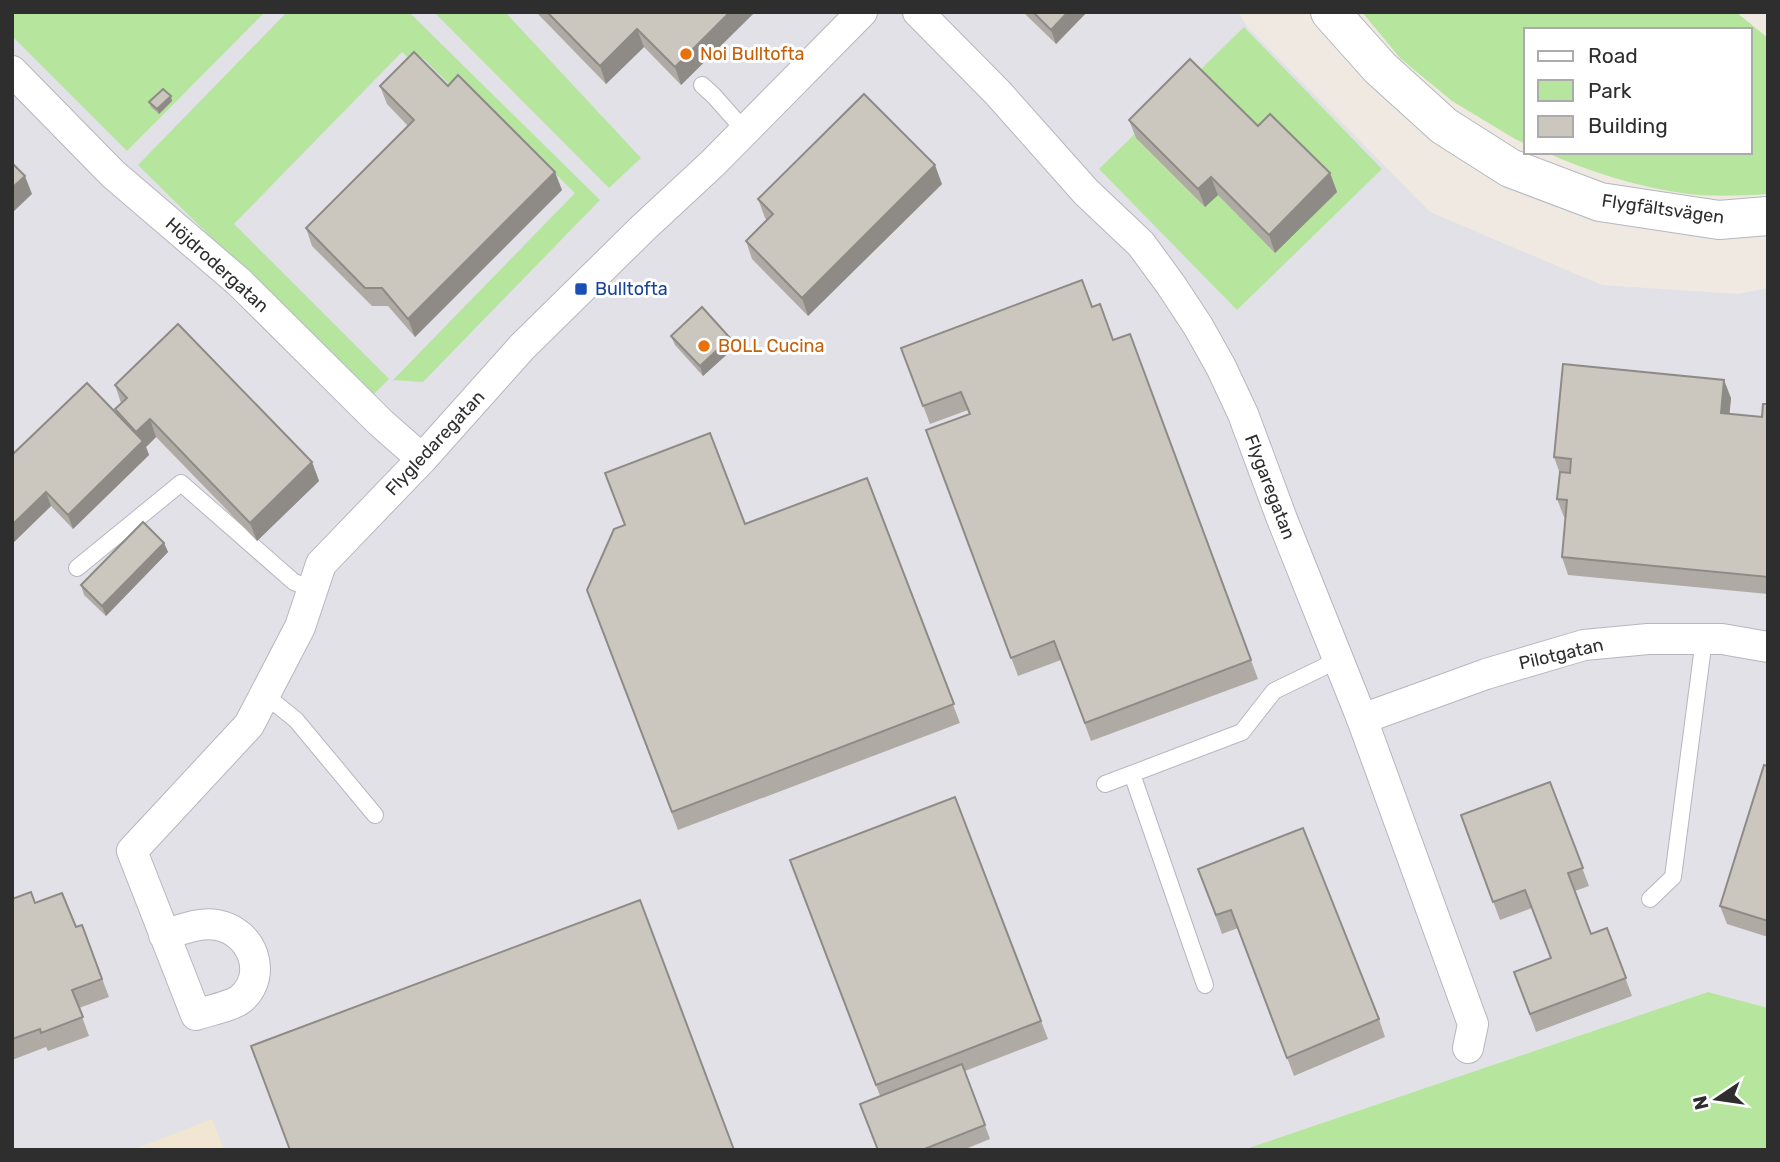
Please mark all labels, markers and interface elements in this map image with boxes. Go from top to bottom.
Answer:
legend [1524,28,1752,154]
place label: Noi Bulltofta [700,43,804,65]
text: Road [1588,43,1638,68]
marker: Noi Bulltofta [678,46,694,62]
text: Park [1588,78,1632,103]
text: Building [1588,113,1668,138]
street label: Flygfältsvägen [1600,190,1726,228]
street label: Höjdrodergatan [161,213,273,317]
place label: Bulltofta [595,278,668,300]
marker: Bulltofta [573,281,589,297]
place label: BOLL Cucina [718,335,824,357]
marker: BOLL Cucina [696,338,712,354]
street label: Flygledaregatan [381,386,489,500]
street label: Flygaregatan [1240,432,1300,542]
street label: Pilotgatan [1517,634,1605,674]
north arrow [1682,1064,1752,1134]
text: N [1688,1093,1714,1112]

